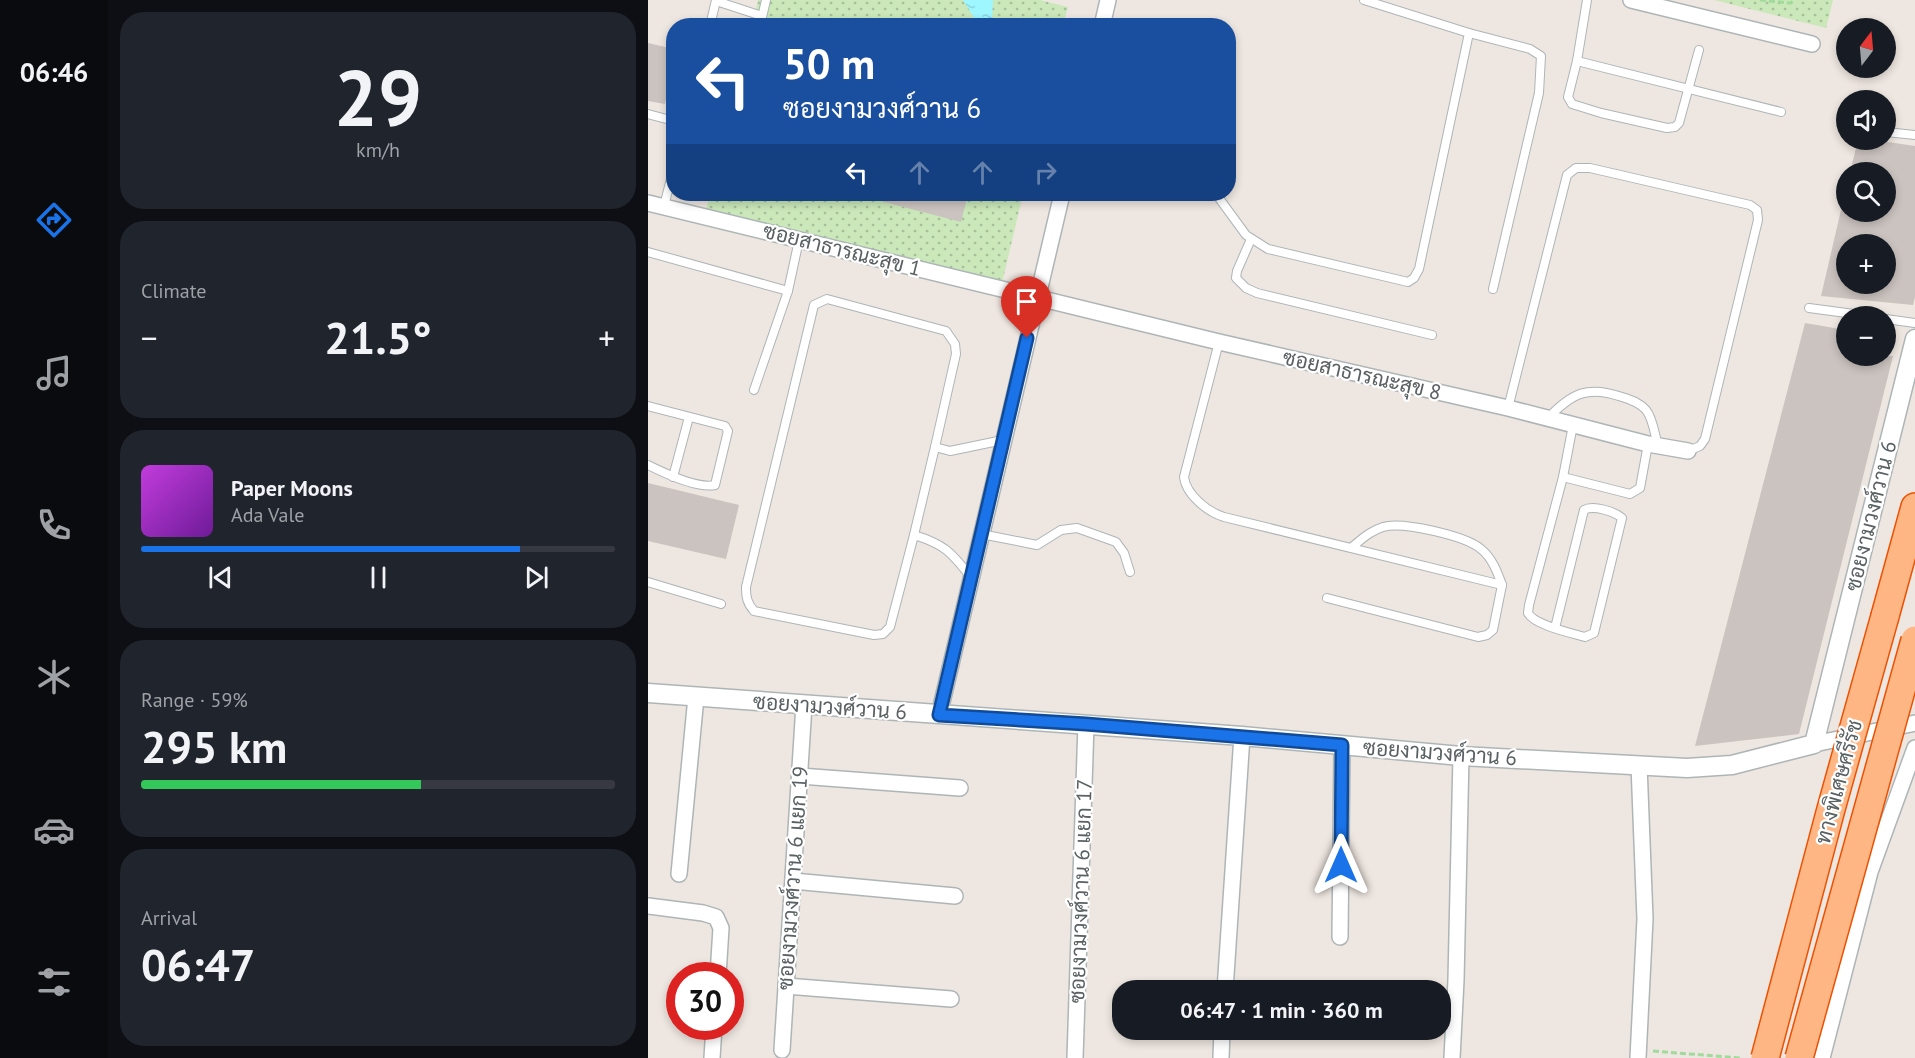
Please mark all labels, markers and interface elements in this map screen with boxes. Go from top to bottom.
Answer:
north arrow [1836,18,1896,78]
map controls [1836,18,1896,366]
text: 50 m [783,36,875,91]
icon: left [684,42,762,120]
text: 29 [334,47,422,148]
text: 06:46 [20,55,88,89]
button: sound [1836,90,1896,150]
text: ซอยงามวงศ์วาน 6 [783,91,981,125]
text: km/h [356,137,400,163]
icon: left [840,156,873,189]
icon: ahead [903,156,936,189]
icon: ahead [966,156,999,189]
icon: right [1029,156,1062,189]
button: search [1836,162,1896,222]
icon: directions [33,199,75,241]
street label: ซอยสาธารณะสุข 1 [760,217,924,283]
button: + [1836,234,1896,294]
pin [1001,276,1052,338]
text: Climate [141,278,207,304]
icon: arrive [1010,285,1043,318]
button: − [1836,306,1896,366]
text: 21.5° [324,308,432,366]
text: − [141,316,158,359]
text: + [598,316,615,359]
street label: ซอยสาธารณะสุข 8 [1280,343,1444,407]
icon: music [33,352,75,394]
street label: ซอยงามวงศ์วาน 6 [1839,438,1902,594]
text: Paper Moons [231,474,353,502]
text: Ada Vale [231,502,304,528]
icon: phone [33,504,75,546]
icon: previous [204,561,237,594]
icon: pause [362,561,395,594]
icon: next [520,561,553,594]
icon: climate [33,656,75,698]
text: Range · 59% [141,687,248,713]
street label: ซอยงามวงศ์วาน 6 [752,688,908,725]
text: 295 km [141,717,287,775]
street label: ทางพิเศษศรีรัช [1809,717,1868,847]
street label: ซอยงามวงศ์วาน 6 [1362,734,1518,771]
street label: ซอยงามวงศ์วาน 6 แยก 19 [771,765,814,991]
street label: ซอยงามวงศ์วาน 6 แยก 17 [1063,778,1098,1004]
icon: car [33,809,75,851]
position arrow [1309,833,1373,897]
text: Arrival [141,905,197,931]
text: 06:47 [141,935,255,993]
icon: filters [33,961,75,1003]
speed limit sign: 30 [666,962,744,1040]
text: 06:47 · 1 min · 360 m [1180,996,1383,1024]

